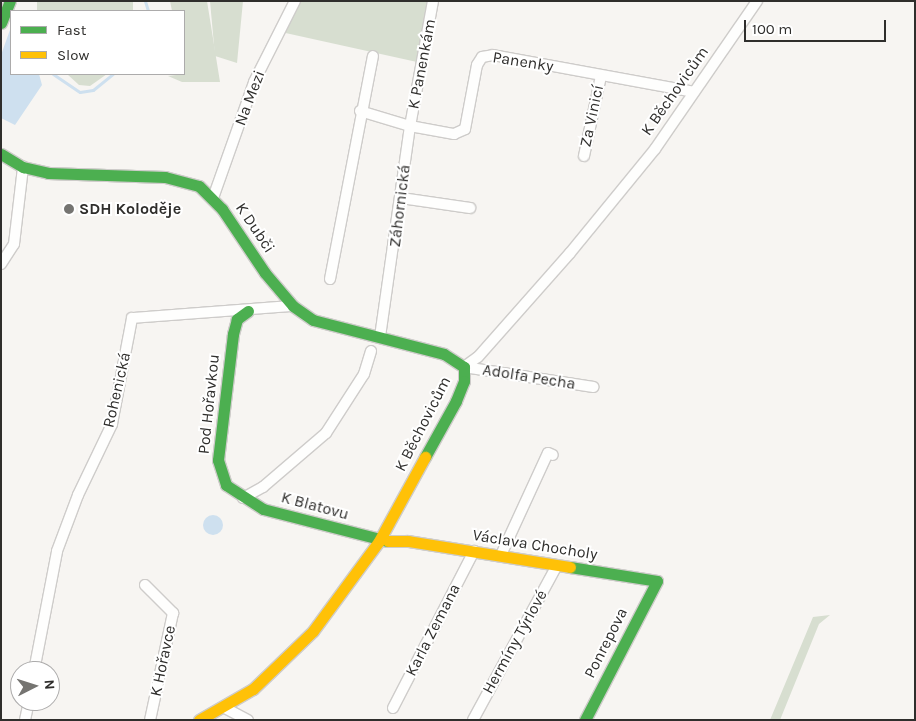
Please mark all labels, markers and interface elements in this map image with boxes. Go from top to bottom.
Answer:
legend [10,10,185,75]
scale bar [746,10,888,42]
street label: K Panenkám [404,17,440,111]
text: 100 m [752,20,792,38]
text: Fast [57,21,86,39]
street label: K Běchovicům [637,43,713,139]
text: Slow [57,46,89,64]
street label: Panenky [491,48,555,76]
street label: Na Mezi [231,68,269,128]
street label: Za Vinicí [576,83,608,149]
street label: Záhornická [385,164,415,248]
place label: SDH Koloděje [79,199,181,219]
street label: K Dubči [231,199,279,257]
marker: SDH Koloděje [63,203,75,215]
street label: Rohenická [99,350,135,430]
street label: Pod Hořavkou [194,353,224,455]
street label: Adolfa Pecha [481,360,577,394]
street label: K Běchovicům [391,373,455,475]
street label: K Blatovu [279,488,351,524]
street label: Václava Chocholy [471,526,599,564]
street label: Karla Zemana [401,581,465,679]
street label: Hermíny Týrlové [478,587,552,697]
street label: Ponrepova [580,605,632,681]
street label: K Hořavce [146,624,180,698]
north arrow [10,661,60,711]
text: N [41,679,58,690]

